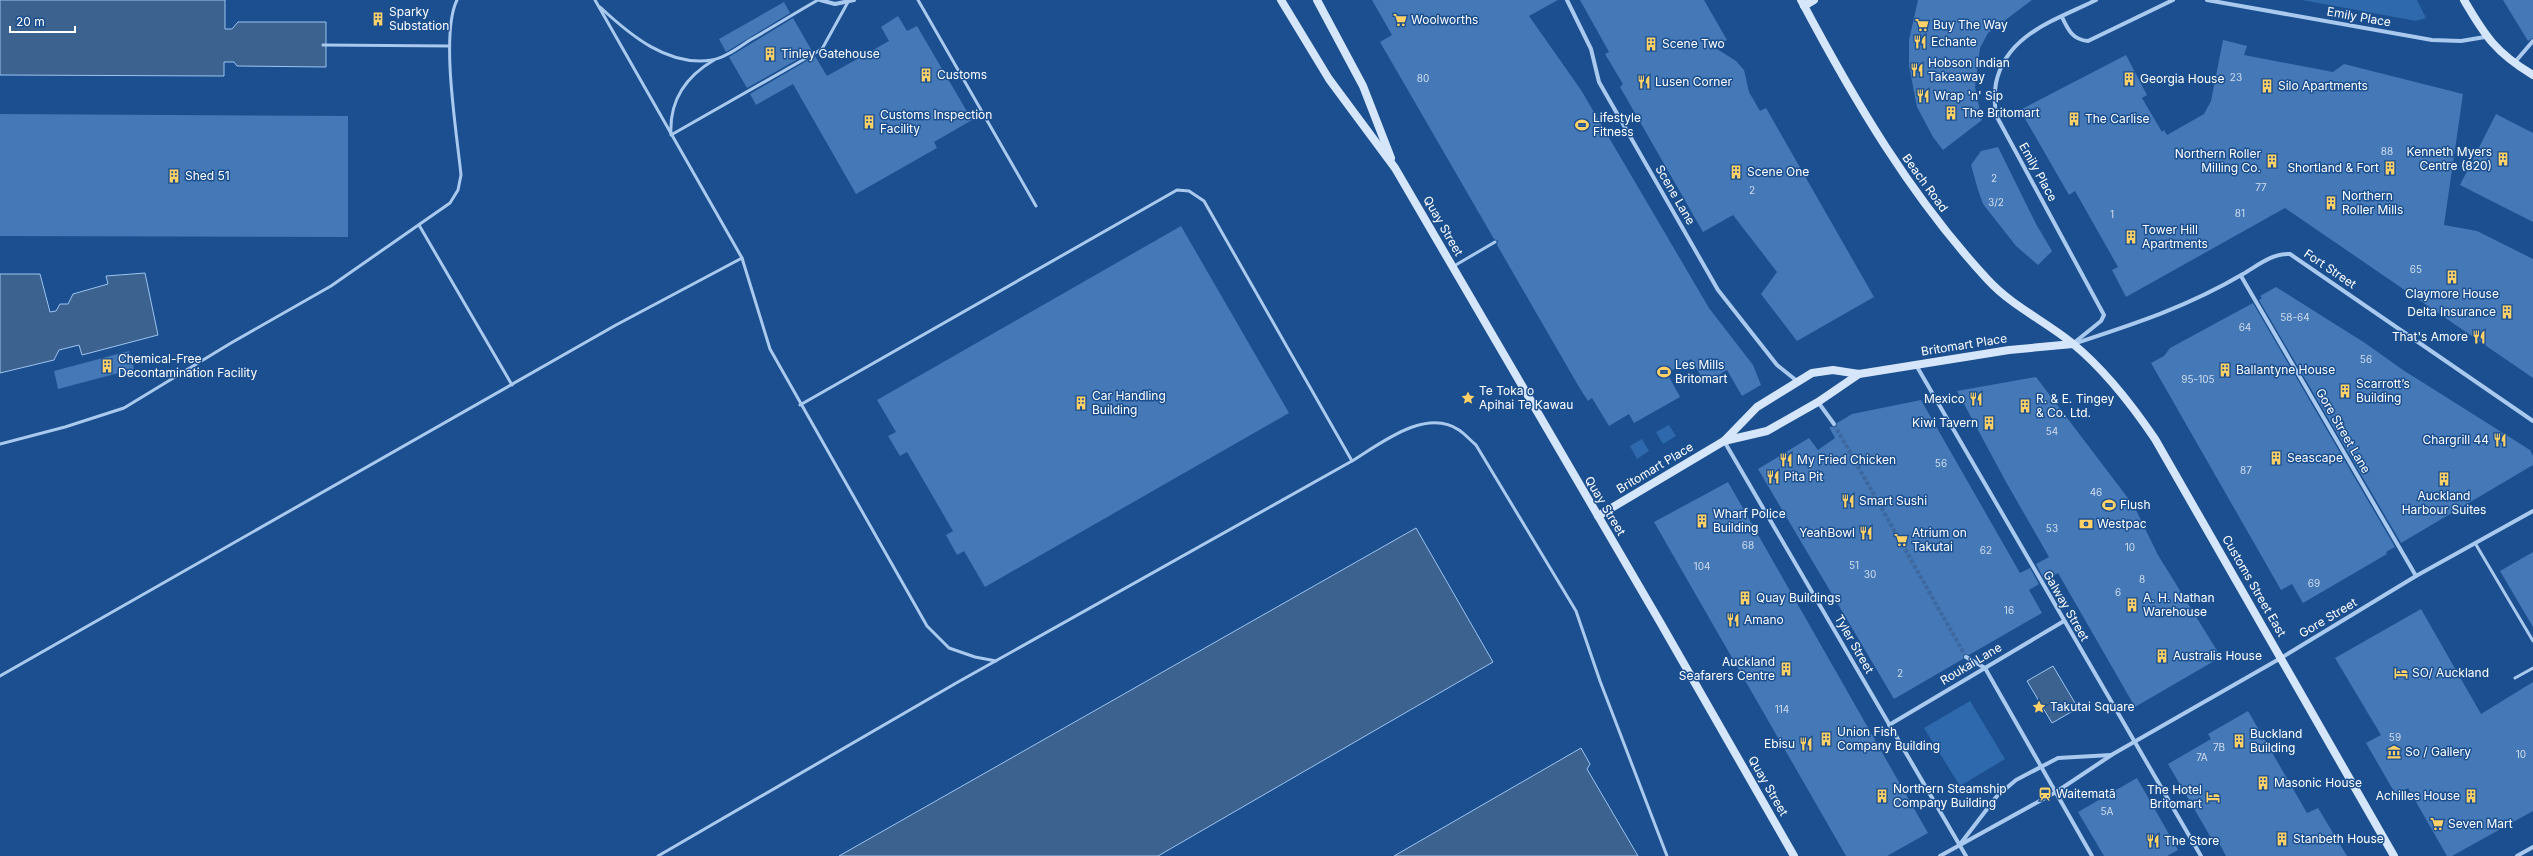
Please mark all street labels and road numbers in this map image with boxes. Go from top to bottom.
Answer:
street label: Emily Place [2326,3,2392,30]
street label: Emily Place [2016,140,2061,204]
street label: Beach Road [1899,151,1951,215]
street label: Scene Lane [1652,162,1699,227]
street label: Quay Street [1420,193,1467,258]
street label: Fort Street [2301,246,2359,292]
street label: Britomart Place [1920,330,2008,359]
street label: Gore Street Lane [2313,386,2374,476]
street label: Britomart Place [1614,439,1696,496]
street label: Quay Street [1582,473,1629,538]
street label: Customs Street East [2219,532,2290,639]
street label: Galway Street [2040,568,2093,644]
street label: Gore Street [2296,594,2359,641]
street label: Tyler Street [1832,612,1877,676]
street label: Roukai Lane [1937,639,2004,688]
street label: Quay Street [1745,753,1792,818]

